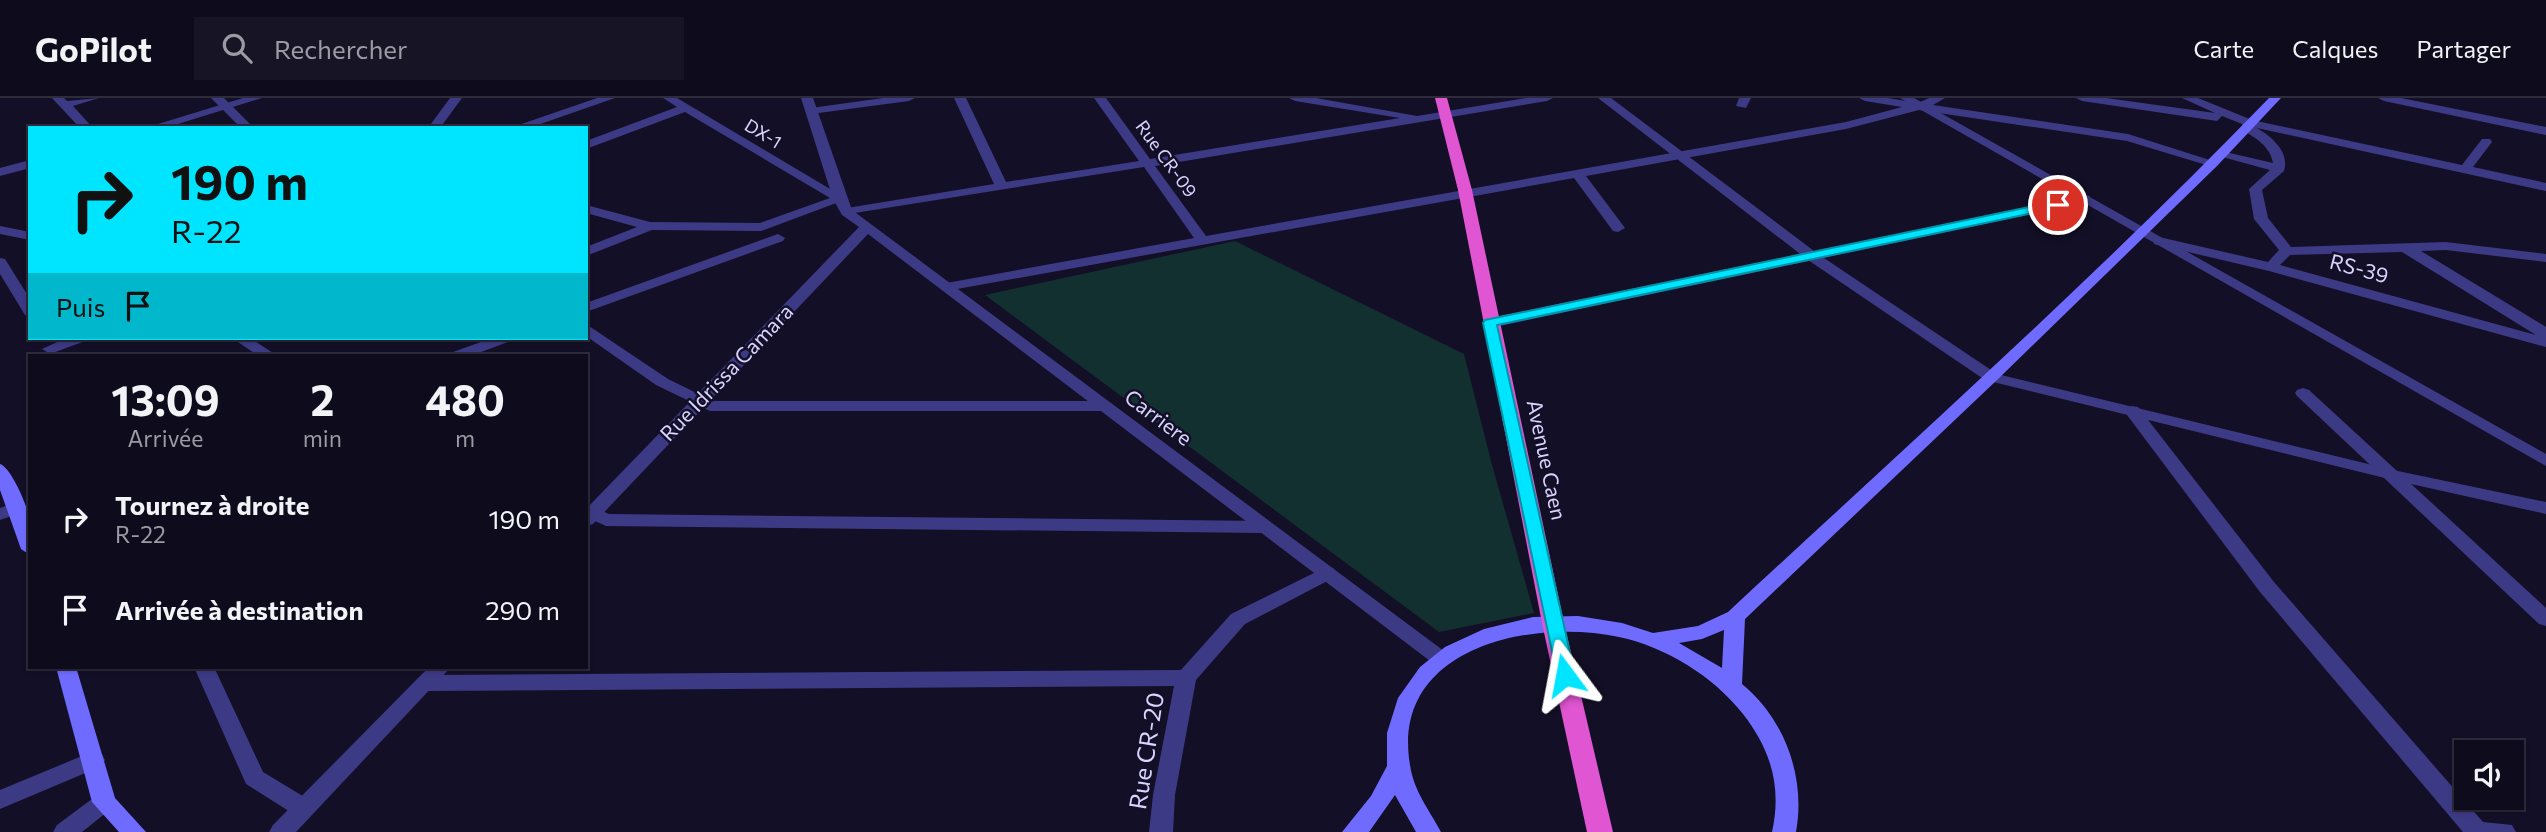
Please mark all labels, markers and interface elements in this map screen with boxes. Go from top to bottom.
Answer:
search box [194,17,684,80]
text: GoPilot [35,28,152,69]
icon: search [218,29,256,67]
text: Rechercher [274,33,407,64]
text: Carte [2193,34,2254,63]
text: Calques [2292,34,2378,63]
text: Partager [2416,34,2511,63]
street label: DX-1 [741,114,786,153]
street label: Rue CR-09 [1132,116,1202,201]
text: 190 m [171,150,308,210]
icon: right [56,154,147,245]
pin [2028,175,2088,235]
icon: arrive [2039,186,2077,224]
text: R-22 [171,210,241,250]
street label: RS-39 [2327,248,2392,287]
icon: arrive [119,287,157,325]
text: Puis [56,291,105,322]
street label: Rue Idrissa Camara [654,298,798,446]
text: 13:09 [111,373,220,425]
text: 2 [310,373,334,425]
text: 480 [425,373,505,425]
street label: Carriere [1120,383,1197,450]
street label: Avenue Caen [1523,397,1572,522]
text: Arrivée [127,424,203,452]
text: min [303,424,342,452]
text: m [455,424,475,452]
text: Tournez à droite [115,489,310,520]
icon: right [56,500,94,538]
text: 190 m [488,503,560,534]
text: R-22 [115,520,166,548]
icon: arrive [56,591,94,629]
text: Arrivée à destination [115,594,363,625]
text: 290 m [485,594,560,625]
position arrow [1528,638,1602,712]
street label: Rue CR-20 [1122,690,1169,811]
map controls [2454,740,2524,810]
button: sound [2454,740,2524,810]

